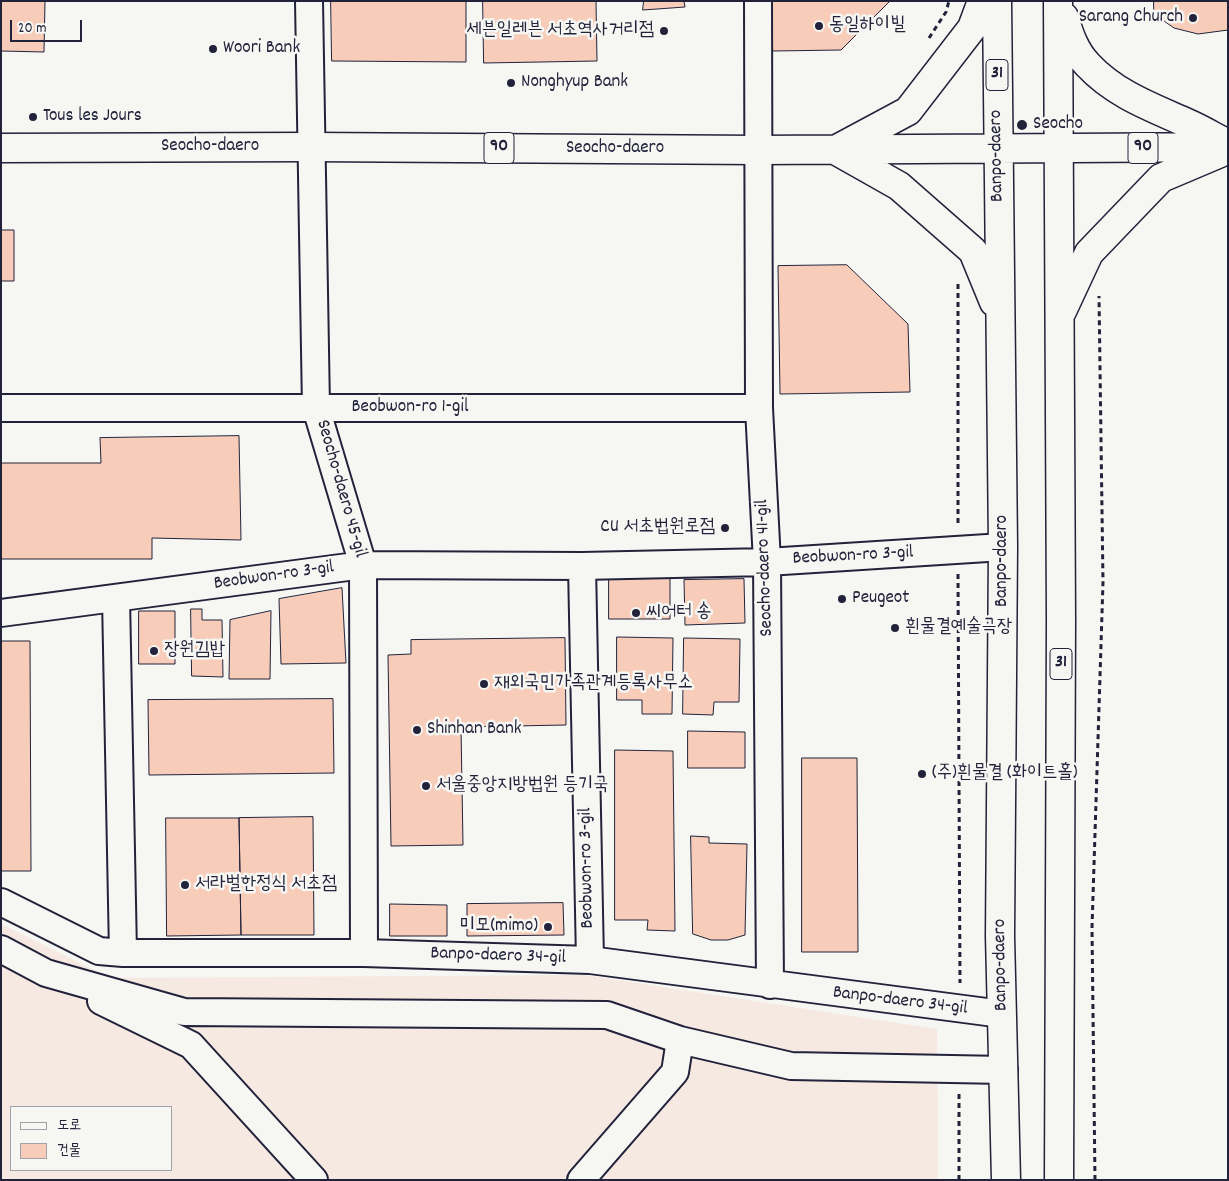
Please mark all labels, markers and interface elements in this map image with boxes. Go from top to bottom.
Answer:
place label: Sarang Church [1079,7,1183,29]
scale bar [12,10,85,42]
marker: Sarang Church [1187,12,1199,24]
place label: 동일하이빌 [829,15,905,37]
text: 20 m [18,18,46,40]
place label: 세븐일레븐 서초역사거리점 [466,20,654,42]
marker: 동일하이빌 [813,20,825,32]
marker: 세븐일레븐 서초역사거리점 [658,25,670,37]
place label: Woori Bank [223,38,300,60]
marker: Woori Bank [207,43,219,55]
road number: 31 [986,60,1008,90]
place label: Nonghyup Bank [521,72,628,94]
marker: Nonghyup Bank [505,77,517,89]
place label: Tous les Jours [43,106,142,128]
street label: Banpo-daero [986,110,1010,202]
marker: Tous les Jours [27,111,39,123]
place label: Seocho [1033,114,1083,136]
marker: Seocho [1015,118,1029,132]
road number: 90 [484,132,514,164]
road number: 90 [1128,132,1158,164]
street label: Seocho-daero [161,136,259,158]
street label: Seocho-daero [566,138,664,160]
street label: Beobwon-ro 1-gil [352,397,468,419]
street label: Seocho-daero 45-gil [309,418,371,560]
street label: Seocho-daero 41-gil [752,499,780,637]
street label: Banpo-daero [992,515,1014,607]
place label: CU 서초법원로점 [600,517,715,539]
marker: CU 서초법원로점 [719,522,731,534]
street label: Beobwon-ro 3-gil [792,542,914,572]
street label: Beobwon-ro 3-gil [212,557,336,597]
place label: Peugeot [852,588,909,610]
marker: Peugeot [836,593,848,605]
place label: 씨어터 송 [646,602,712,624]
marker: 씨어터 송 [630,607,642,619]
place label: 흰물결예술극장 [905,617,1012,639]
marker: 흰물결예술극장 [889,622,901,634]
place label: 장원김밥 [164,640,225,662]
marker: 장원김밥 [148,645,160,657]
road number: 31 [1050,649,1072,680]
place label: 재외국민가족관계등록사무소 [494,673,693,695]
marker: 재외국민가족관계등록사무소 [478,678,490,690]
place label: Shinhan Bank [427,719,522,741]
marker: Shinhan Bank [411,724,423,736]
place label: (주)흰물결 (화이트홀) [932,763,1078,785]
marker: (주)흰물결 (화이트홀) [916,768,928,780]
place label: 서울중앙지방법원 등기국 [436,775,609,797]
marker: 서울중앙지방법원 등기국 [420,780,432,792]
street label: Beobwon-ro 3-gil [576,807,600,929]
place label: 서라벌한정식 서초점 [195,874,337,896]
marker: 서라벌한정식 서초점 [179,879,191,891]
place label: 미모(mimo) [460,916,538,938]
street label: Banpo-daero [990,919,1014,1011]
marker: 미모(mimo) [542,921,554,933]
street label: Banpo-daero 34-gil [430,943,566,971]
street label: Banpo-daero 34-gil [831,982,969,1022]
legend [10,1106,172,1171]
text: 도로 [57,1115,81,1137]
text: 건물 [57,1140,81,1162]

